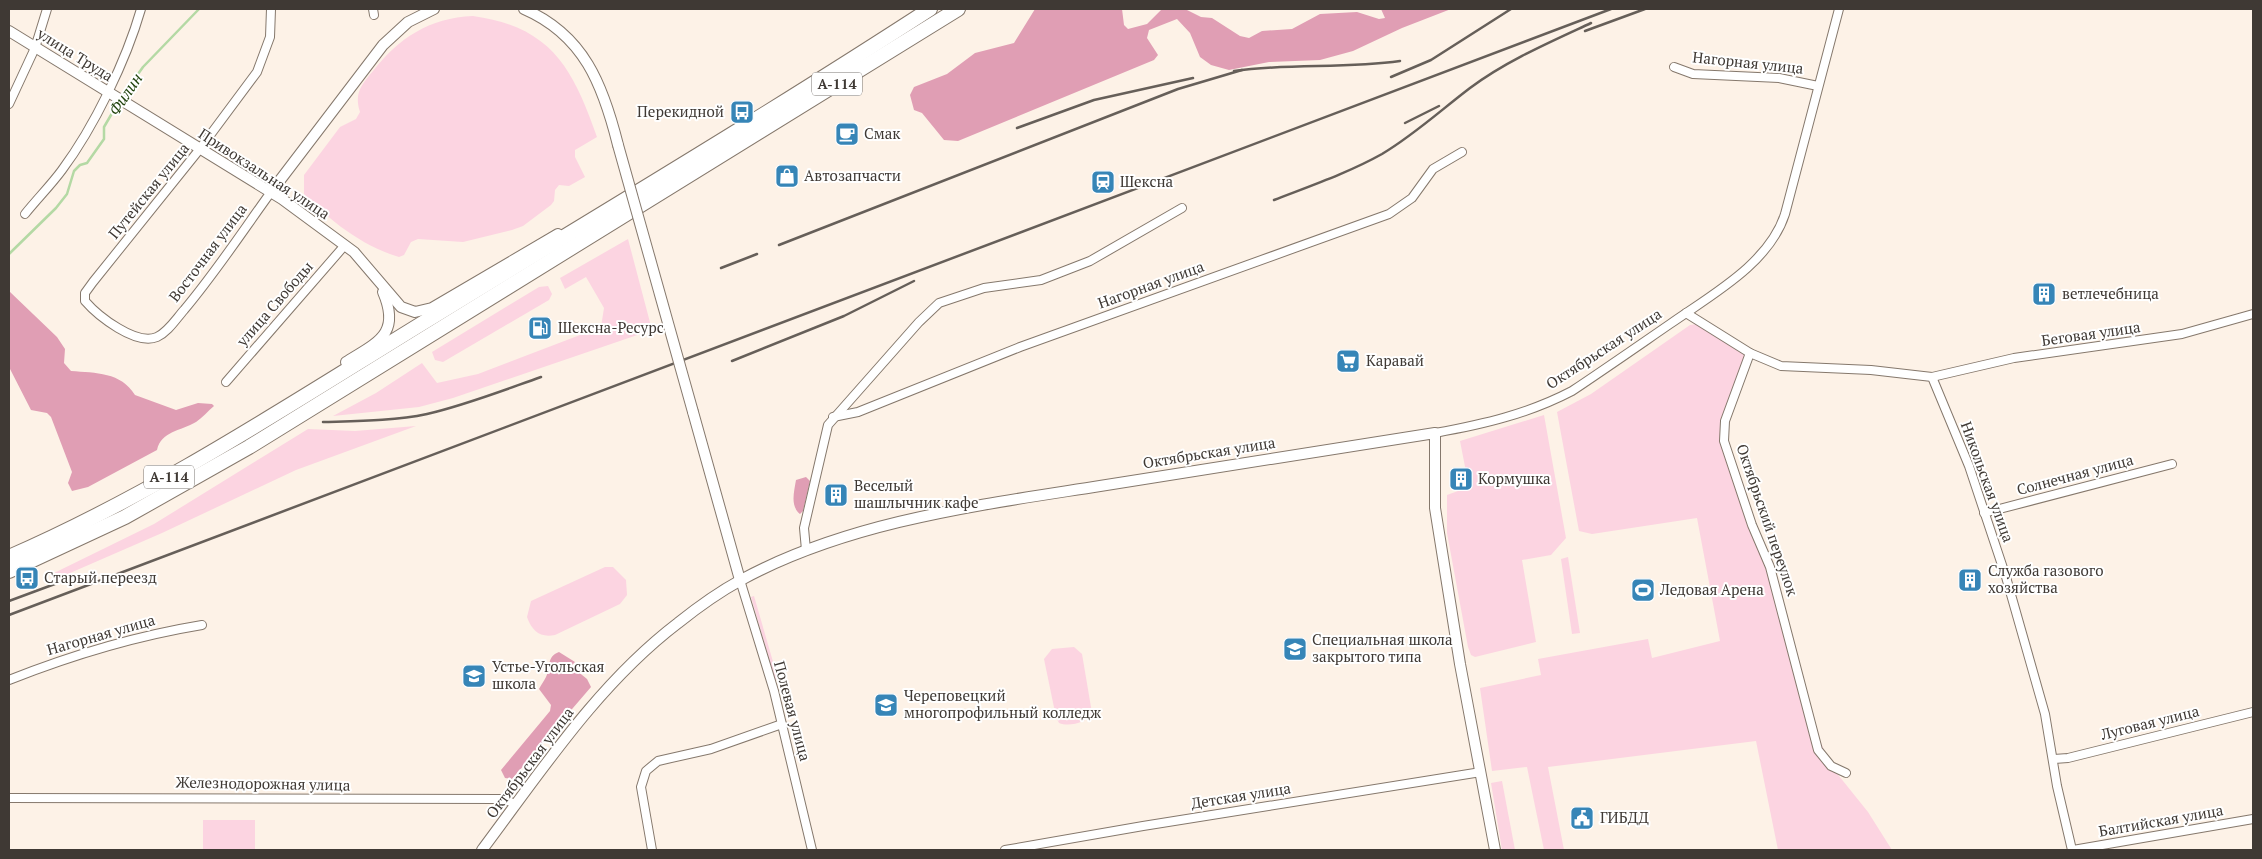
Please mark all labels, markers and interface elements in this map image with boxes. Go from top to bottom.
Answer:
street label: улица Труда [33,22,117,86]
street label: Нагорная улица [1692,46,1805,78]
water label: Филин [103,68,147,120]
road number: А-114 [812,72,862,96]
bus stop icon: Перекидной [729,99,755,125]
place label: Перекидной [637,101,724,121]
cafe icon: Смак [834,121,860,147]
street label: Привокзальная улица [195,123,334,223]
place label: Смак [864,123,901,143]
street label: Путейская улица [103,138,193,243]
shop icon: Автозапчасти [774,163,800,189]
place label: Автозапчасти [804,165,901,185]
station icon: Шексна [1090,169,1116,195]
place label: Шексна [1120,171,1174,191]
street label: Восточная улица [164,199,251,305]
street label: Нагорная улица [1095,255,1207,313]
street label: улица Свободы [231,257,317,351]
building icon: ветлечебница [2031,281,2057,307]
place label: ветлечебница [2062,283,2159,303]
street label: Октябрьская улица [1542,303,1665,393]
fuel station icon: Шексна-Ресурс [527,315,553,341]
street label: Беговая улица [2040,316,2142,350]
place label: Шексна-Ресурс [558,317,664,337]
supermarket icon: Каравай [1335,348,1361,374]
place label: Каравай [1366,350,1424,370]
street label: Никольская улица [1957,418,2019,545]
street label: Октябрьская улица [1141,432,1277,472]
street label: Октябрьский переулок [1733,441,1804,599]
street label: Солнечная улица [2014,449,2136,499]
road number: А-114 [144,466,194,488]
building icon: Кормушка [1448,466,1474,492]
place label: Кормушка [1478,468,1551,488]
place label: Веселый шашлычник кафе [854,475,978,512]
building icon: Веселый шашлычник кафе [823,482,849,508]
place label: Служба газового хозяйства [1988,560,2104,597]
bus stop icon: Старый переезд [14,565,40,591]
place label: Старый переезд [44,567,157,587]
building icon: Служба газового хозяйства [1957,567,1983,593]
sports icon: Ледовая Арена [1630,577,1656,603]
place label: Ледовая Арена [1659,579,1764,599]
street label: Нагорная улица [44,609,157,659]
place label: Специальная школа закрытого типа [1312,629,1453,666]
school or university icon: Специальная школа закрытого типа [1282,636,1308,662]
place label: Устье-Угольская школа [492,656,605,693]
street label: Полевая улица [770,658,816,763]
school or university icon: Устье-Угольская школа [461,663,487,689]
place label: Череповецкий многопрофильный колледж [904,685,1101,722]
school or university icon: Череповецкий многопрофильный колледж [873,692,899,718]
street label: Луговая улица [2098,700,2201,744]
street label: Октябрьская улица [481,703,578,822]
street label: Железнодорожная улица [175,771,351,795]
street label: Детская улица [1190,777,1293,813]
street label: Балтийская улица [2097,799,2225,841]
public building icon: ГИБДД [1569,805,1595,831]
place label: ГИБДД [1600,807,1649,827]

